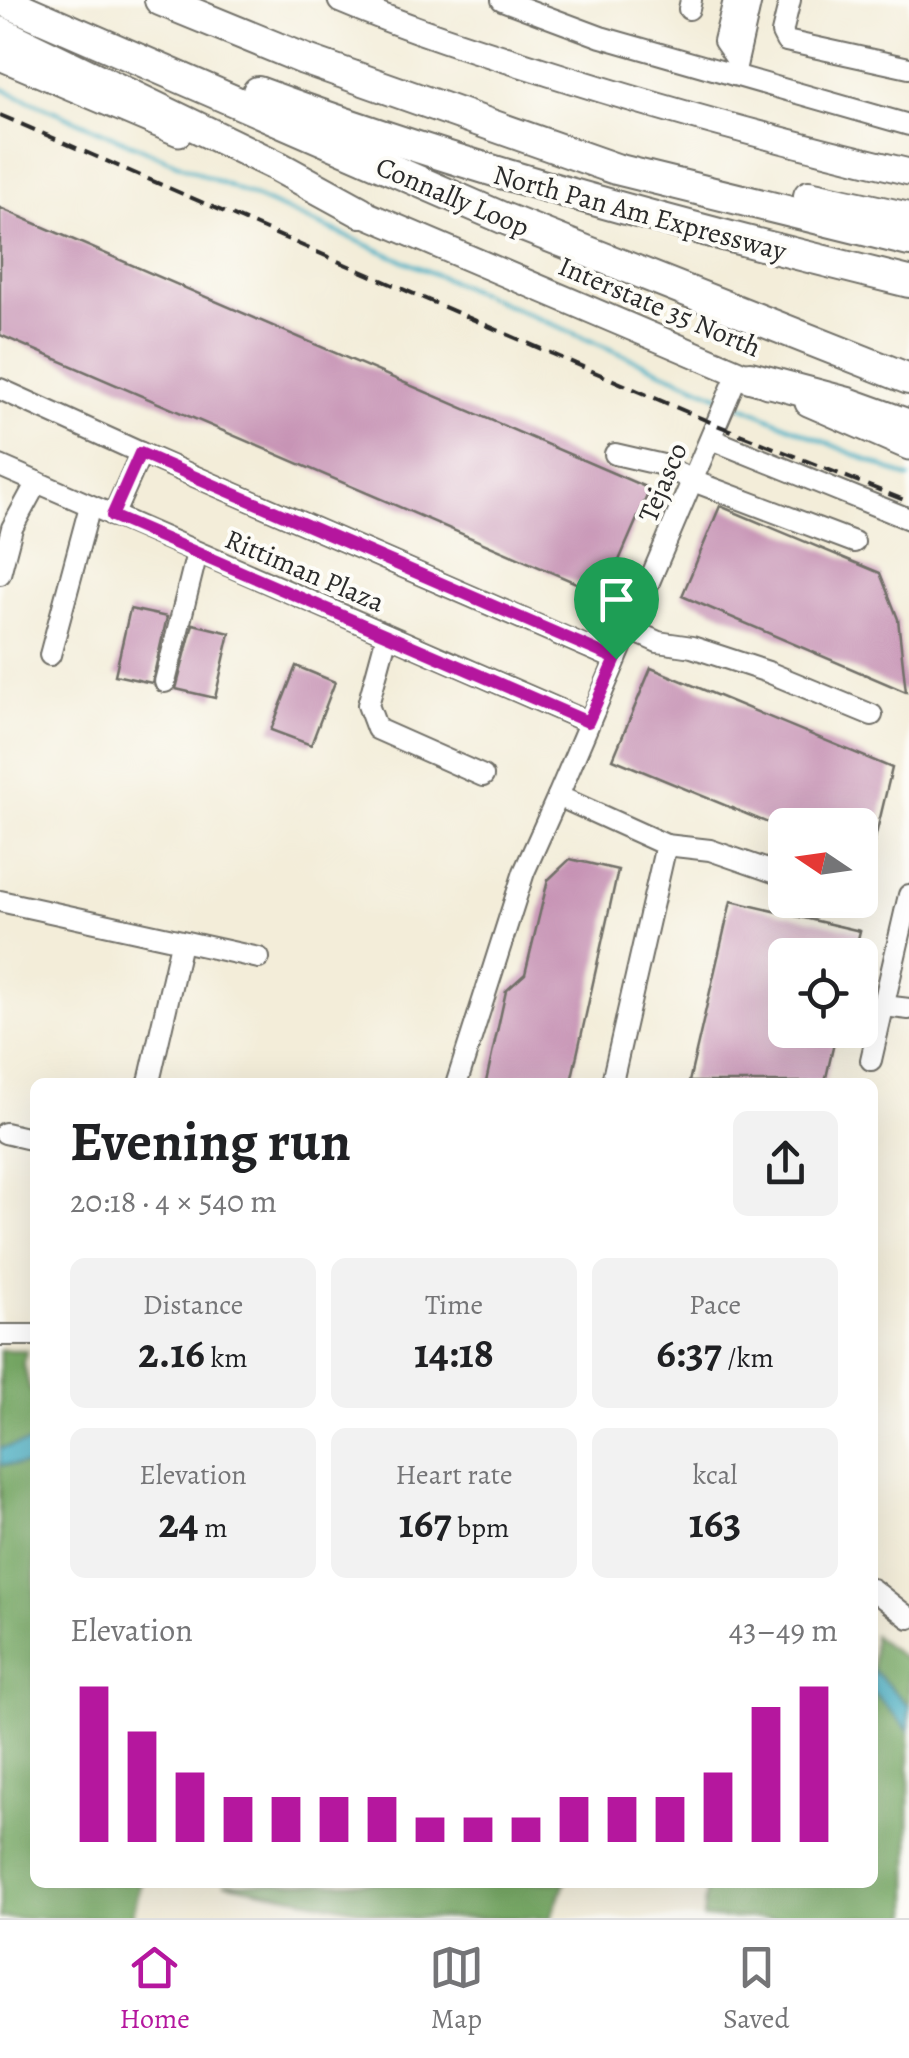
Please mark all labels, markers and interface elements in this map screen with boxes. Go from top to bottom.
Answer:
street label: Connally Loop [370,148,535,246]
street label: North Pan Am Expressway [489,156,791,271]
street label: Interstate 35 North [553,247,767,367]
street label: Tejasco [629,437,697,528]
street label: Rittiman Plaza [219,520,390,622]
pin [574,557,659,660]
icon: arrive [589,572,644,627]
north arrow [768,808,878,918]
map controls [768,808,878,1048]
button: locate [768,938,878,1048]
text: Evening run [70,1104,351,1179]
button: share [733,1111,838,1216]
text: 20:18 · 4 × 540 m [70,1179,277,1223]
text: Distance [143,1286,243,1324]
text: Time [425,1286,483,1324]
text: Pace [689,1286,741,1324]
text: 2.16 [138,1324,205,1381]
text: 14:18 [414,1324,494,1381]
text: 6:37 [656,1324,722,1381]
text: km [205,1339,248,1377]
text: /km [722,1339,774,1377]
text: Elevation [139,1456,247,1494]
text: Heart rate [396,1456,512,1494]
text: kcal [693,1456,737,1494]
text: 24 [159,1494,199,1551]
text: 167 [399,1494,451,1551]
text: 163 [689,1494,741,1551]
text: m [199,1509,227,1547]
text: bpm [451,1509,509,1547]
text: Elevation [70,1608,193,1652]
text: 43–49 m [729,1608,838,1652]
tab: Home [120,1940,190,2038]
tab: Map [429,1940,484,2038]
tab: Saved [723,1940,789,2038]

